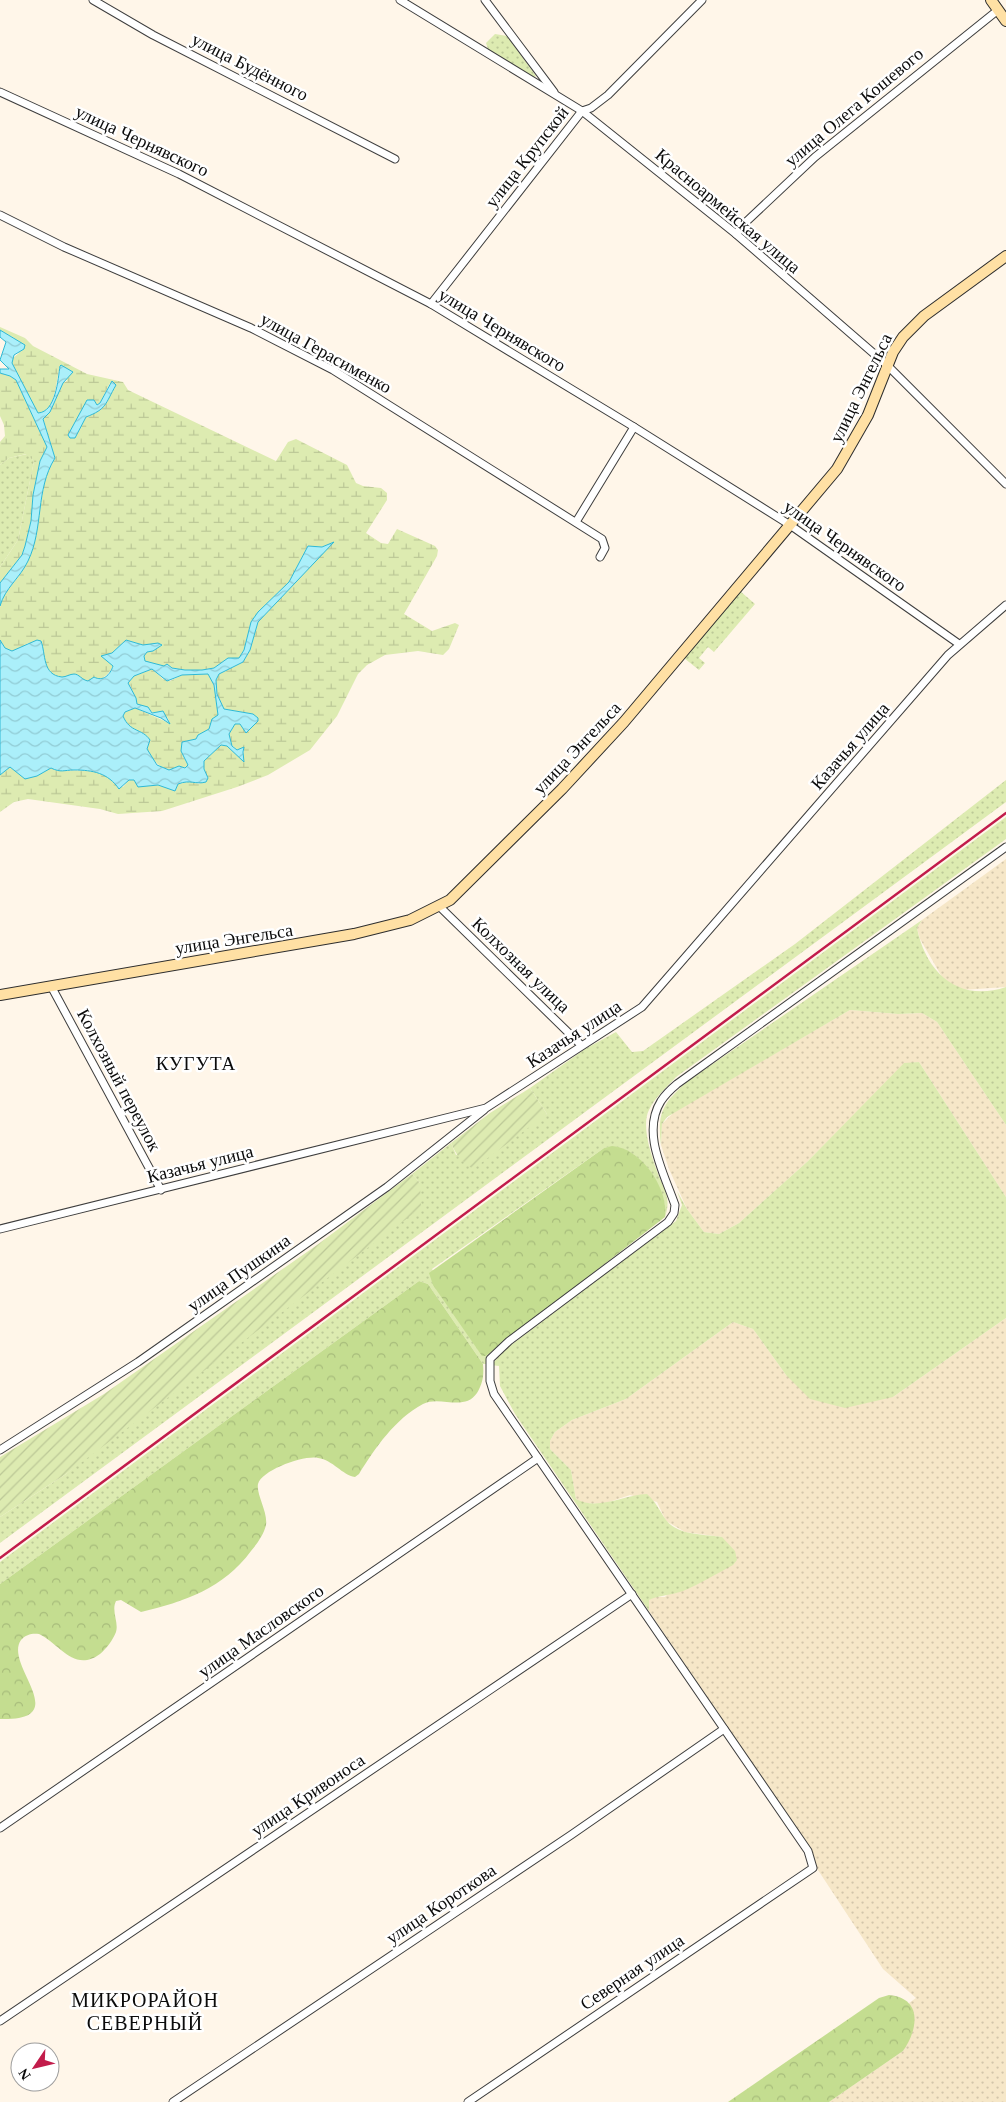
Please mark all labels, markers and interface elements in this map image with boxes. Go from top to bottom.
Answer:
street label: улица Будённого [188,29,312,105]
street label: улица Олега Кошевого [781,43,927,171]
street label: улица Чернявского [72,101,212,181]
street label: улица Крупской [481,102,573,212]
street label: Красноармейская улица [651,145,805,277]
street label: улица Чернявского [435,284,569,376]
street label: улица Герасименко [257,309,395,397]
street label: улица Энгельса [826,330,896,446]
street label: улица Чернявского [780,496,910,596]
street label: улица Энгельса [529,698,625,798]
street label: Казачья улица [807,698,893,794]
street label: Колхозная улица [468,913,574,1017]
street label: улица Энгельса [174,920,294,958]
street label: Казачья улица [523,996,625,1072]
street label: Колхозный переулок [73,1005,165,1155]
district label: КУГУТА [156,1053,236,1074]
street label: Казачья улица [145,1141,255,1187]
street label: улица Пушкина [184,1230,294,1316]
street label: улица Масловского [195,1580,327,1682]
street label: улица Кривоноса [248,1750,368,1840]
street label: улица Короткова [382,1860,500,1948]
street label: Северная улица [576,1930,688,2014]
district label: МИКРОРАЙОН СЕВЕРНЫЙ [71,1989,219,2034]
north arrow [10,2042,60,2092]
text: N [16,2066,34,2083]

